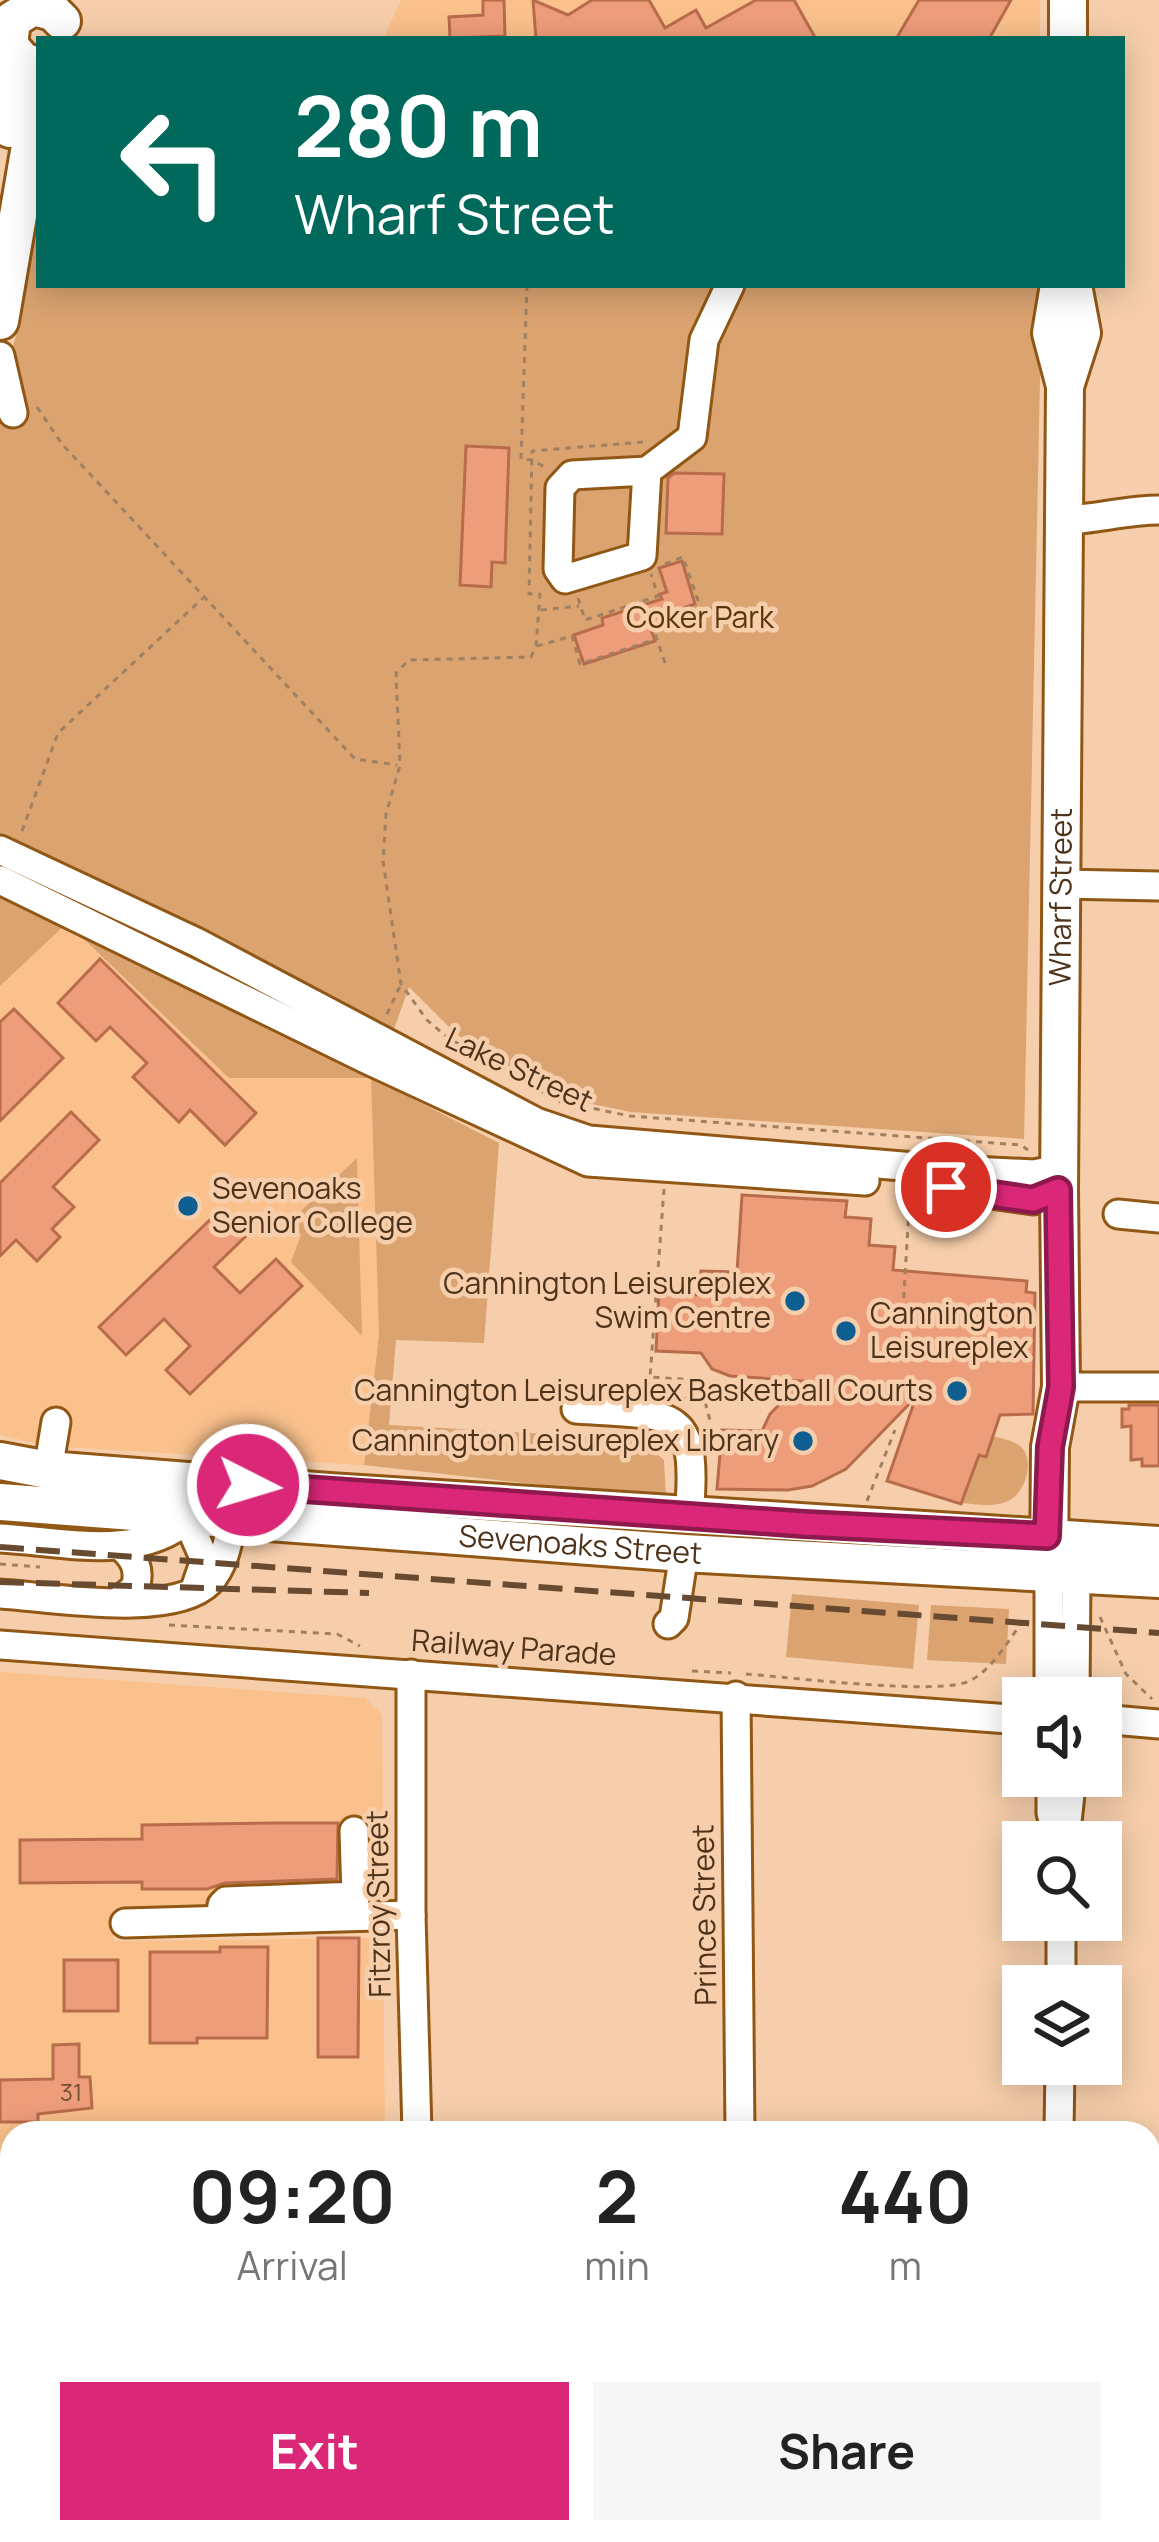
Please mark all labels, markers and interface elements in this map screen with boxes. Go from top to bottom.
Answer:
text: 280 m [294,67,543,182]
icon: left [96,84,252,240]
text: Wharf Street [294,176,615,250]
park label: Coker Park [626,596,775,637]
street label: Wharf Street [1039,808,1081,986]
street label: Lake Street [439,1017,600,1121]
pin [895,1136,997,1238]
icon: arrive [913,1154,979,1220]
place label: Sevenoaks Senior College [212,1167,413,1242]
marker: Sevenoaks Senior College [175,1193,201,1219]
place label: Cannington Leisureplex Swim Centre [443,1262,771,1337]
marker: Cannington Leisureplex Swim Centre [782,1288,808,1314]
place label: Cannington Leisureplex [870,1292,1033,1367]
marker: Cannington Leisureplex [833,1318,859,1344]
place label: Cannington Leisureplex Basketball Courts [354,1369,933,1410]
marker: Cannington Leisureplex Basketball Courts [944,1378,970,1404]
place label: Cannington Leisureplex Library [352,1419,779,1460]
position arrow [185,1422,311,1548]
marker: Cannington Leisureplex Library [790,1428,816,1454]
street label: Sevenoaks Street [457,1514,703,1573]
street label: Railway Parade [410,1619,618,1674]
map controls [1002,1677,1122,2085]
button: sound [1002,1677,1122,1797]
street label: Fitzroy Street [355,1810,400,1998]
button: search [1002,1821,1122,1941]
street label: Prince Street [681,1824,726,2006]
button: layers [1002,1965,1122,2085]
house number: 31 [60,2075,82,2108]
text: 09:20 [189,2146,396,2245]
text: 2 [596,2146,638,2245]
text: 440 [838,2146,972,2245]
text: Arrival [236,2238,348,2292]
text: min [584,2238,650,2292]
text: m [889,2238,922,2292]
button: Exit [60,2382,569,2520]
button: Share [593,2382,1101,2520]

